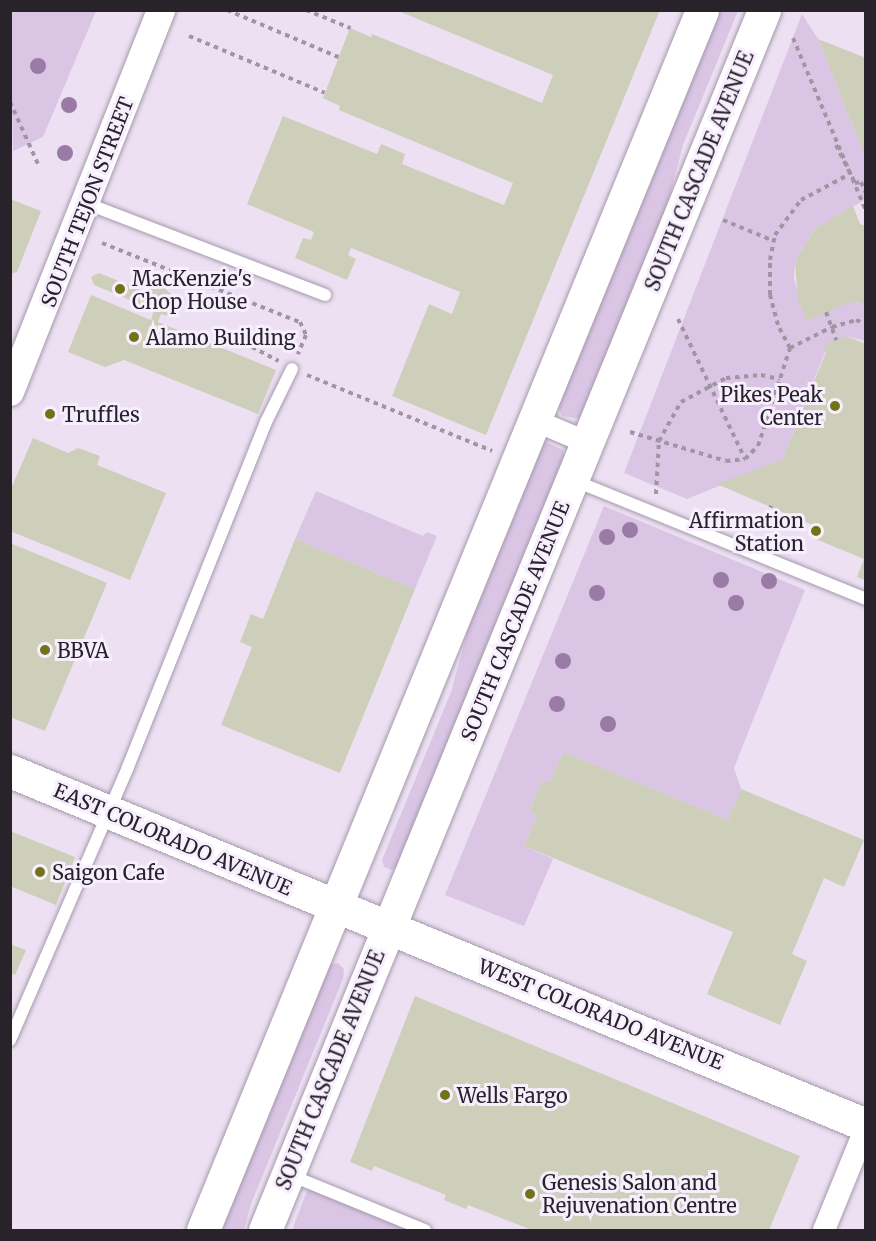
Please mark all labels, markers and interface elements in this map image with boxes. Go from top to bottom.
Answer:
street label: SOUTH CASCADE AVENUE [640,47,758,295]
street label: SOUTH TEJON STREET [36,94,138,310]
place label: MacKenzie's Chop House [132,266,252,313]
marker: MacKenzie's Chop House [113,282,127,296]
place label: Alamo Building [146,325,296,349]
marker: Alamo Building [127,330,141,344]
place label: Pikes Peak Center [720,382,823,429]
marker: Pikes Peak Center [828,399,842,413]
place label: Truffles [62,402,140,426]
marker: Truffles [43,407,57,421]
street label: SOUTH CASCADE AVENUE [456,497,574,745]
place label: Affirmation Station [689,508,804,555]
marker: Affirmation Station [809,524,823,538]
place label: BBVA [57,638,109,662]
marker: BBVA [38,643,52,657]
street label: EAST COLORADO AVENUE [50,778,296,900]
place label: Saigon Cafe [52,860,165,884]
marker: Saigon Cafe [33,865,47,879]
street label: SOUTH CASCADE AVENUE [271,946,389,1194]
street label: WEST COLORADO AVENUE [475,954,727,1074]
place label: Wells Fargo [457,1083,568,1107]
marker: Wells Fargo [438,1088,452,1102]
place label: Genesis Salon and Rejuvenation Centre [542,1170,737,1217]
marker: Genesis Salon and Rejuvenation Centre [523,1187,537,1201]

